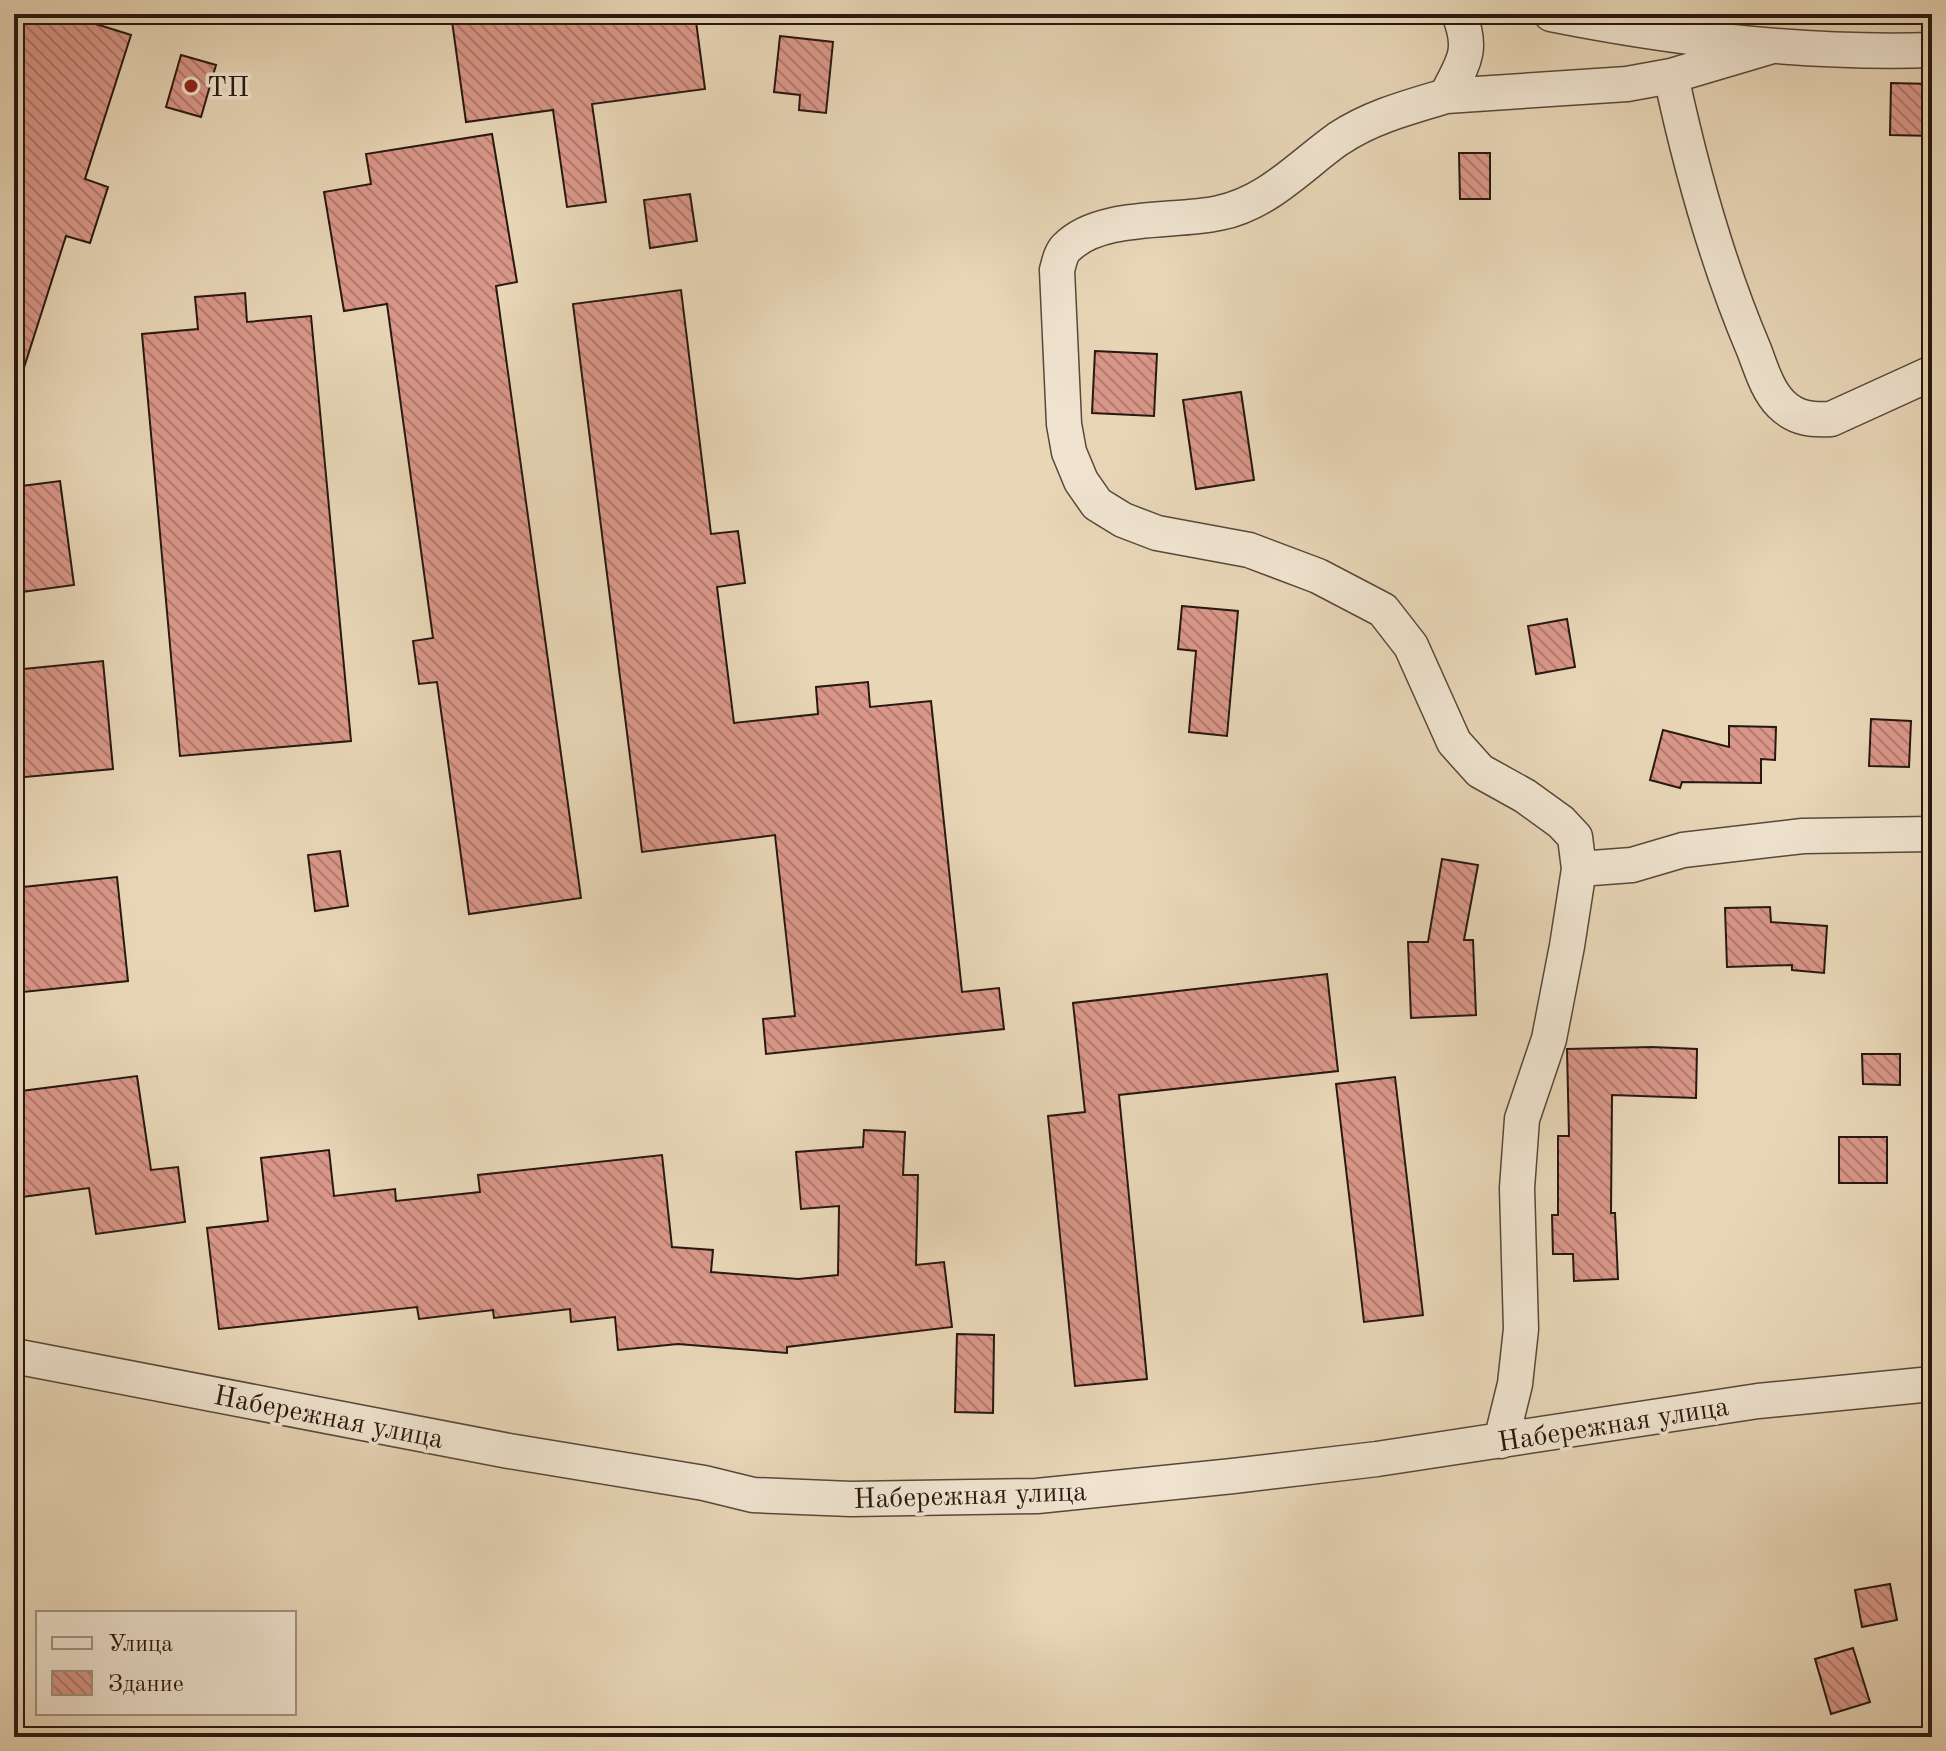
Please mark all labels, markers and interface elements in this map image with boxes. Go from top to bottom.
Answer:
place label: ТП [207,75,249,103]
marker: ТП [182,77,200,95]
street label: Набережная улица [211,1383,446,1455]
street label: Набережная улица [1496,1394,1731,1458]
street label: Набережная улица [853,1479,1087,1515]
legend [36,1611,296,1715]
text: Улица [108,1633,173,1657]
text: Здание [108,1673,184,1697]

